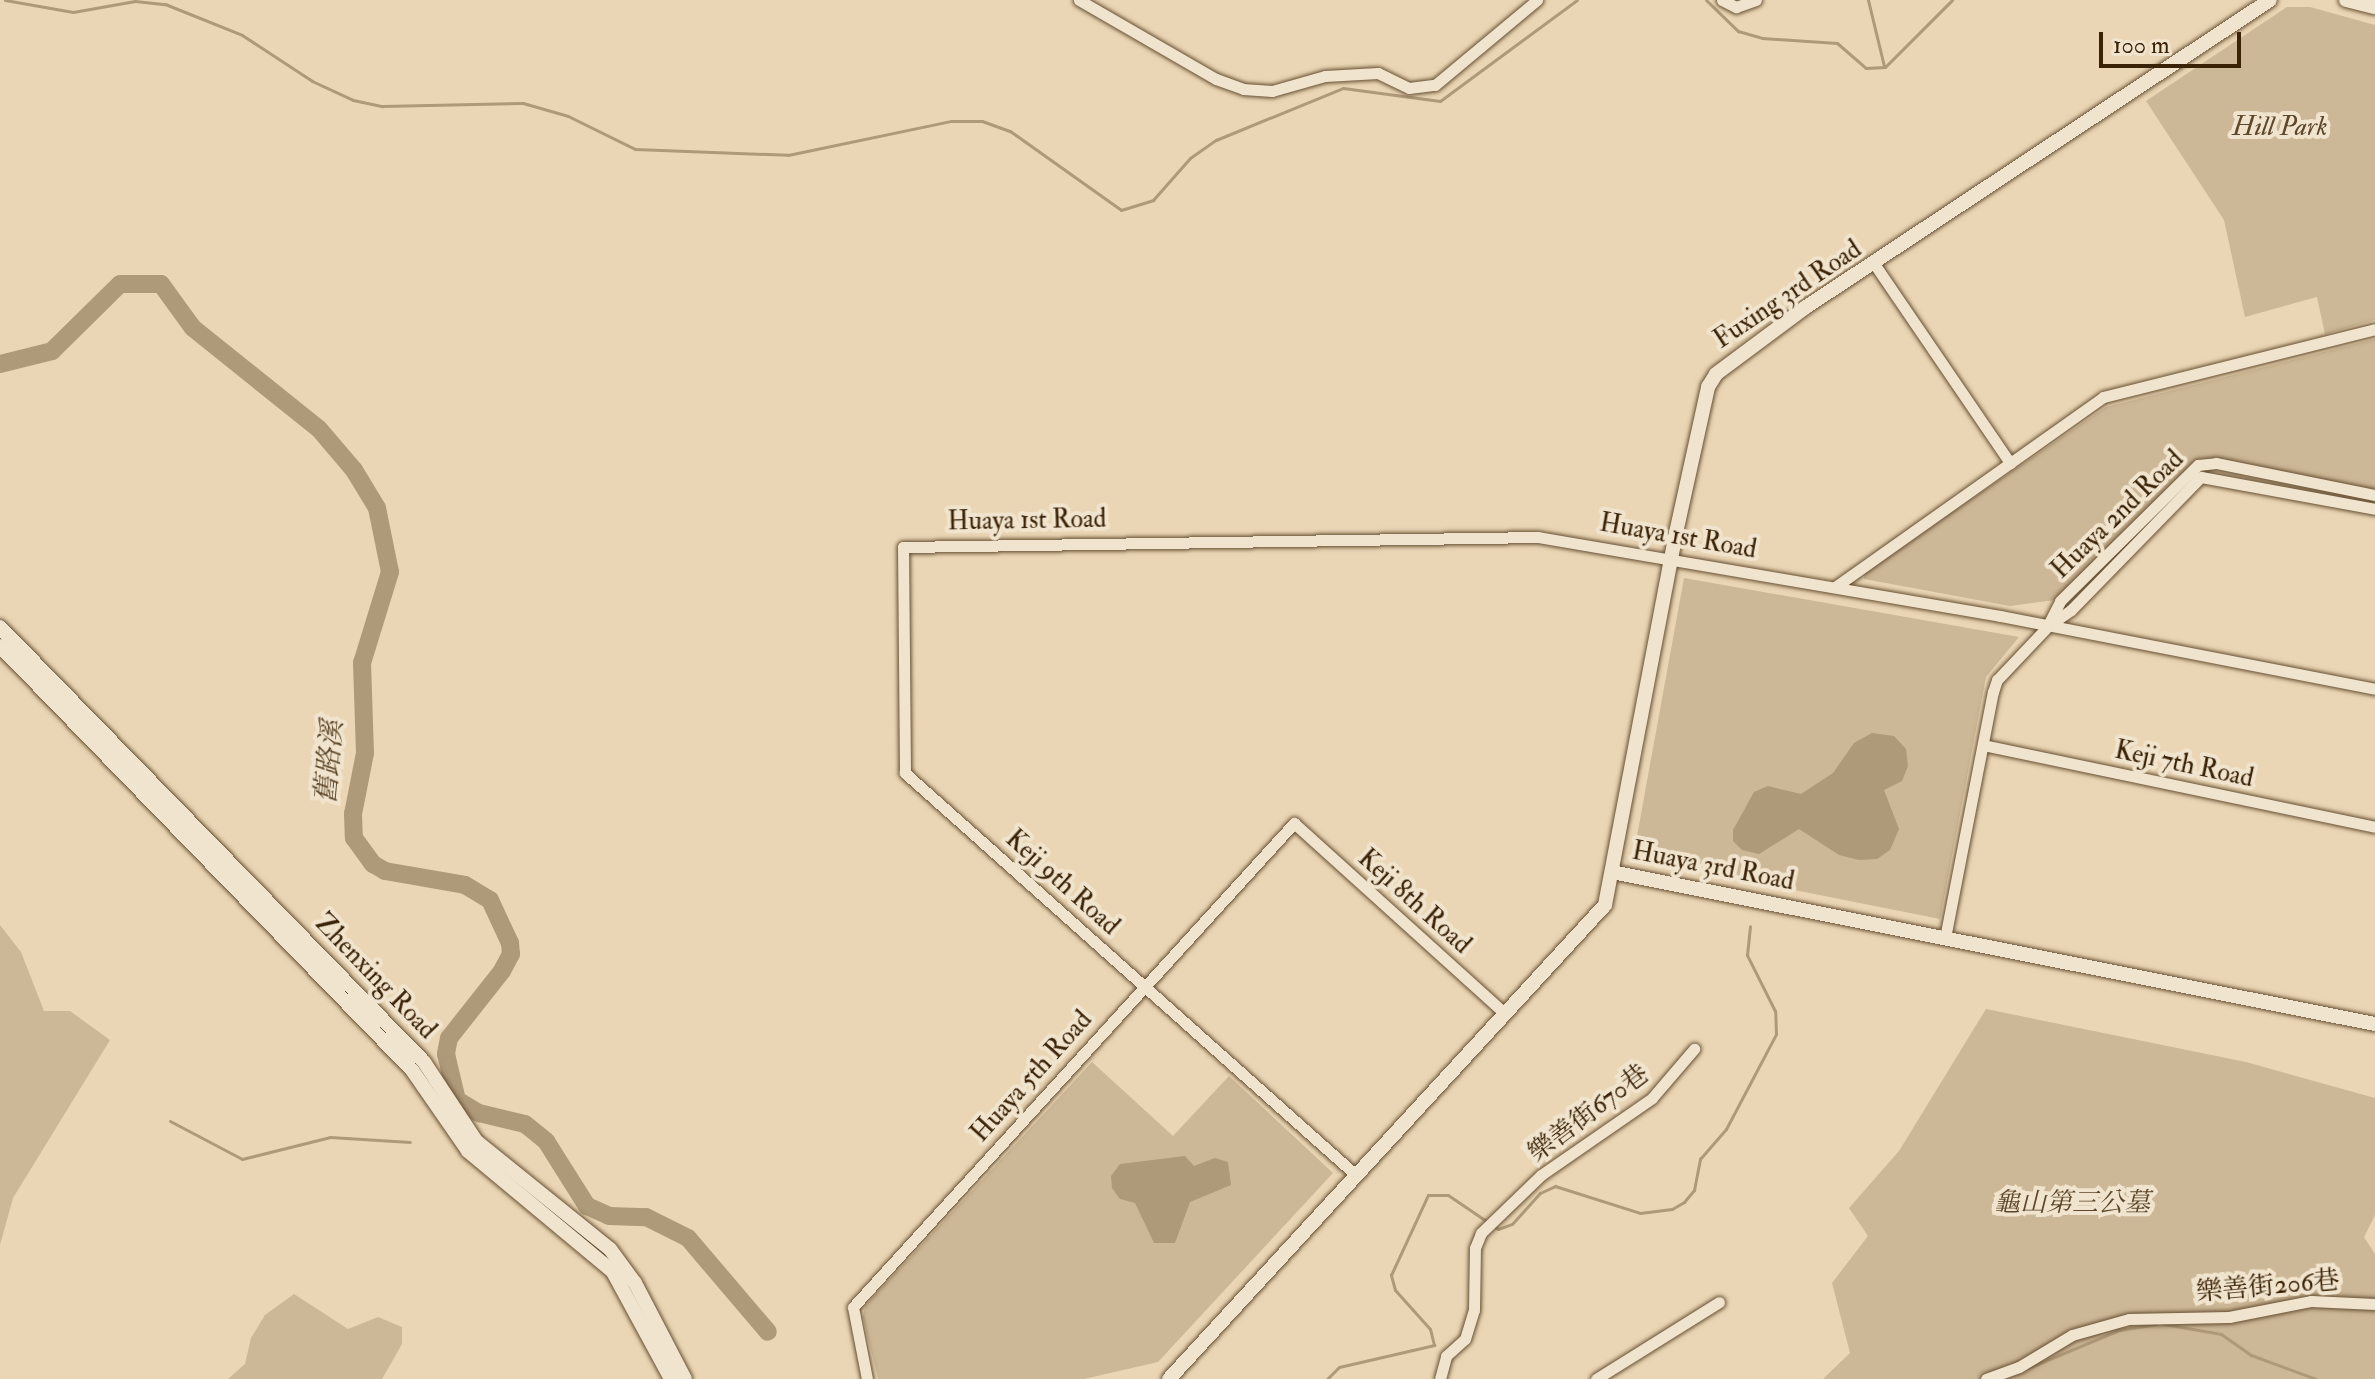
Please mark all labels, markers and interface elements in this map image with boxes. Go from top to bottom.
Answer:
scale bar [2103,16,2245,66]
text: 100 m [2113,30,2170,61]
park label: Hill Park [2233,112,2327,144]
street label: Fuxing 3rd Road [1708,234,1868,356]
street label: Huaya 2nd Road [2045,444,2191,586]
street label: Huaya 1st Road [947,504,1107,538]
street label: Huaya 1st Road [1597,508,1759,566]
water label: 舊路溪 [310,719,350,805]
street label: Keji 7th Road [2112,735,2256,795]
street label: Keji 9th Road [999,824,1125,942]
street label: Huaya 3rd Road [1629,836,1797,898]
street label: Keji 8th Road [1351,843,1477,961]
street label: Zhenxing Road [308,908,442,1046]
street label: Huaya 5th Road [965,1005,1099,1149]
street label: 樂善街670巷 [1523,1059,1655,1169]
park label: 龜山第三公墓 [1994,1188,2150,1220]
street label: 樂善街206巷 [2195,1265,2341,1309]

